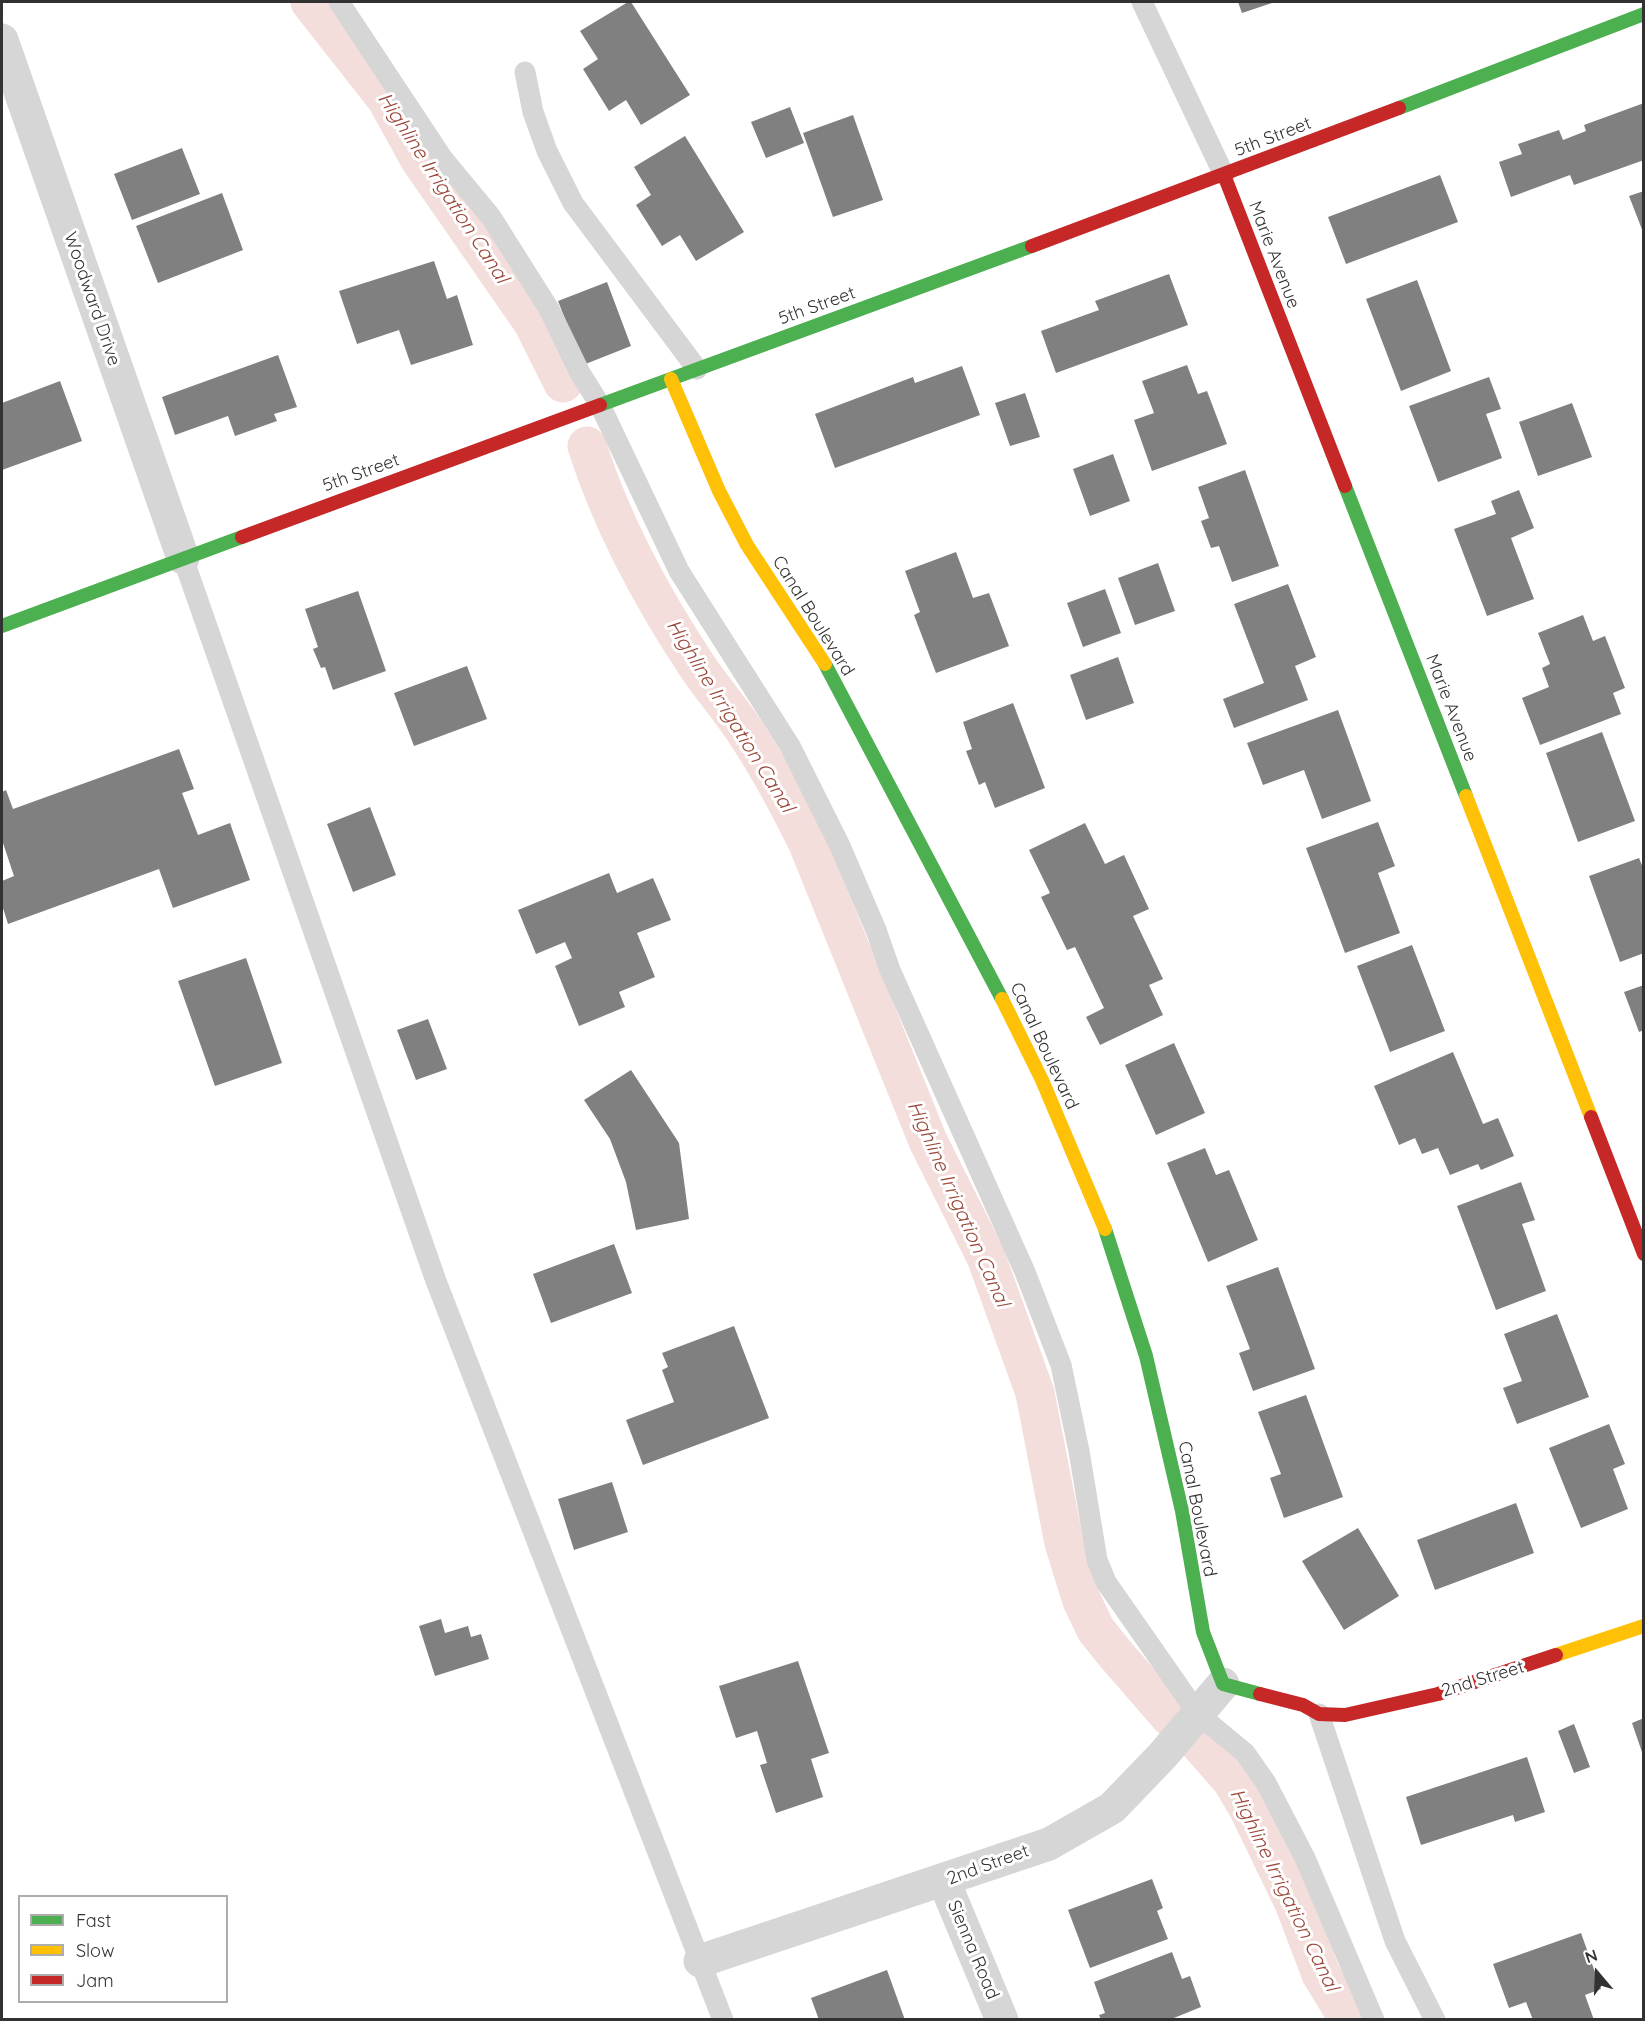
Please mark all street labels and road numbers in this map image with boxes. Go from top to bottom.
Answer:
street label: 5th Street [1232,113,1314,161]
street label: Marie Avenue [1244,198,1304,312]
street label: Woodward Drive [59,229,125,369]
street label: 5th Street [776,282,858,330]
street label: 5th Street [320,449,402,497]
street label: Canal Boulevard [767,552,859,680]
street label: Marie Avenue [1421,651,1481,765]
street label: Canal Boulevard [1005,979,1083,1113]
street label: Canal Boulevard [1173,1439,1221,1579]
street label: 2nd Street [1439,1656,1527,1702]
street label: 2nd Street [944,1840,1032,1890]
street label: Sienna Road [942,1897,1004,2003]

